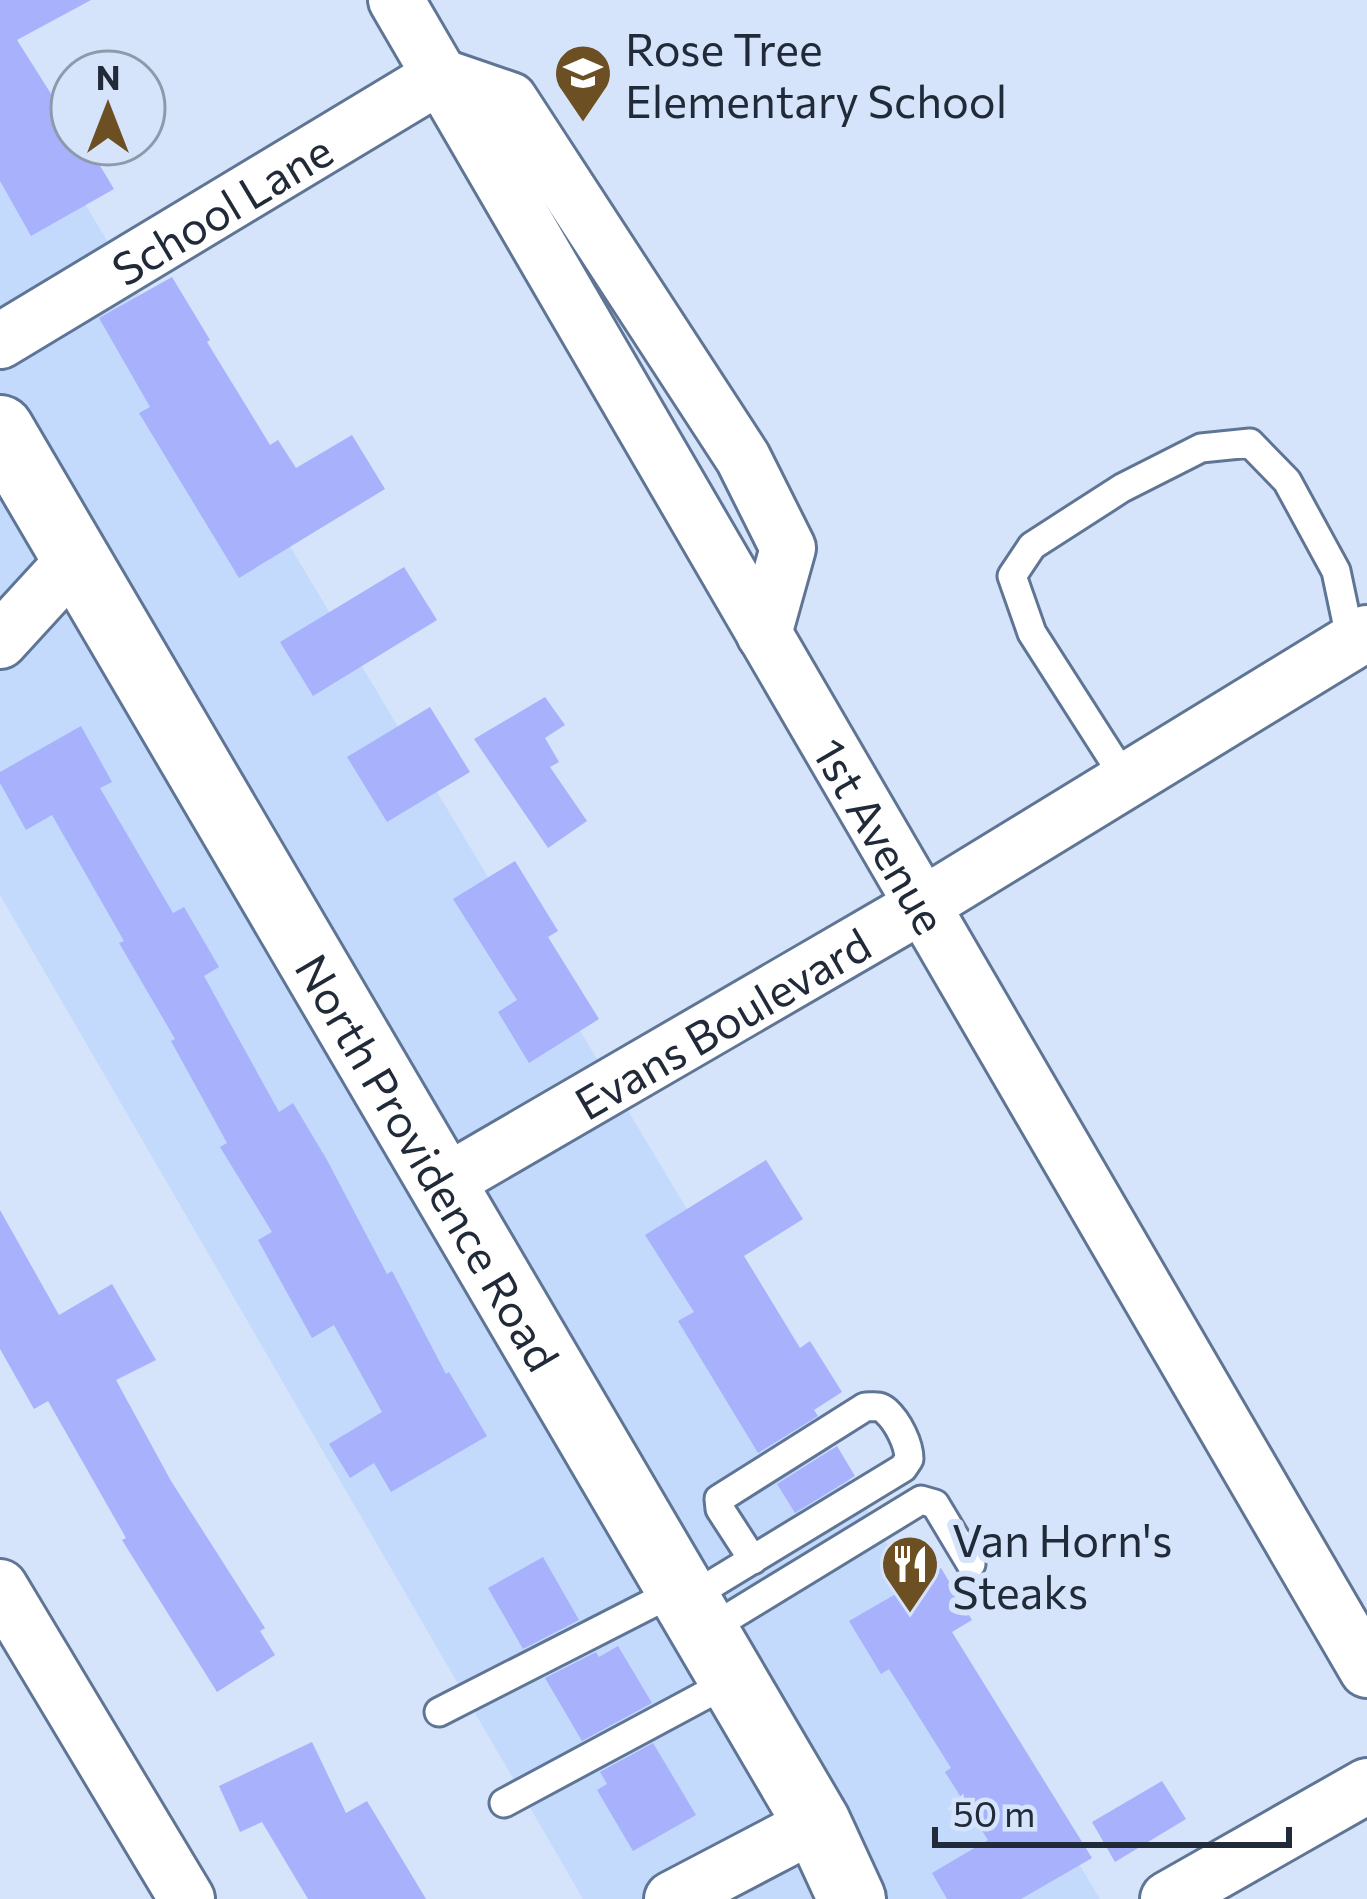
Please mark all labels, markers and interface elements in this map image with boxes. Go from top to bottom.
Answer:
place label: Rose Tree Elementary School [625,20,1007,127]
school or university icon: Rose Tree Elementary School [552,42,614,124]
north arrow [48,48,168,168]
text: N [96,56,120,97]
street label: School Lane [101,121,341,295]
street label: 1st Avenue [803,728,960,943]
street label: Evans Boulevard [564,915,879,1129]
street label: North Providence Road [286,943,573,1380]
place label: Van Horn's Steaks [952,1511,1172,1618]
restaurant icon: Van Horn's Steaks [879,1533,941,1615]
scale bar [935,1773,1289,1847]
text: 50 m [953,1790,1035,1834]

